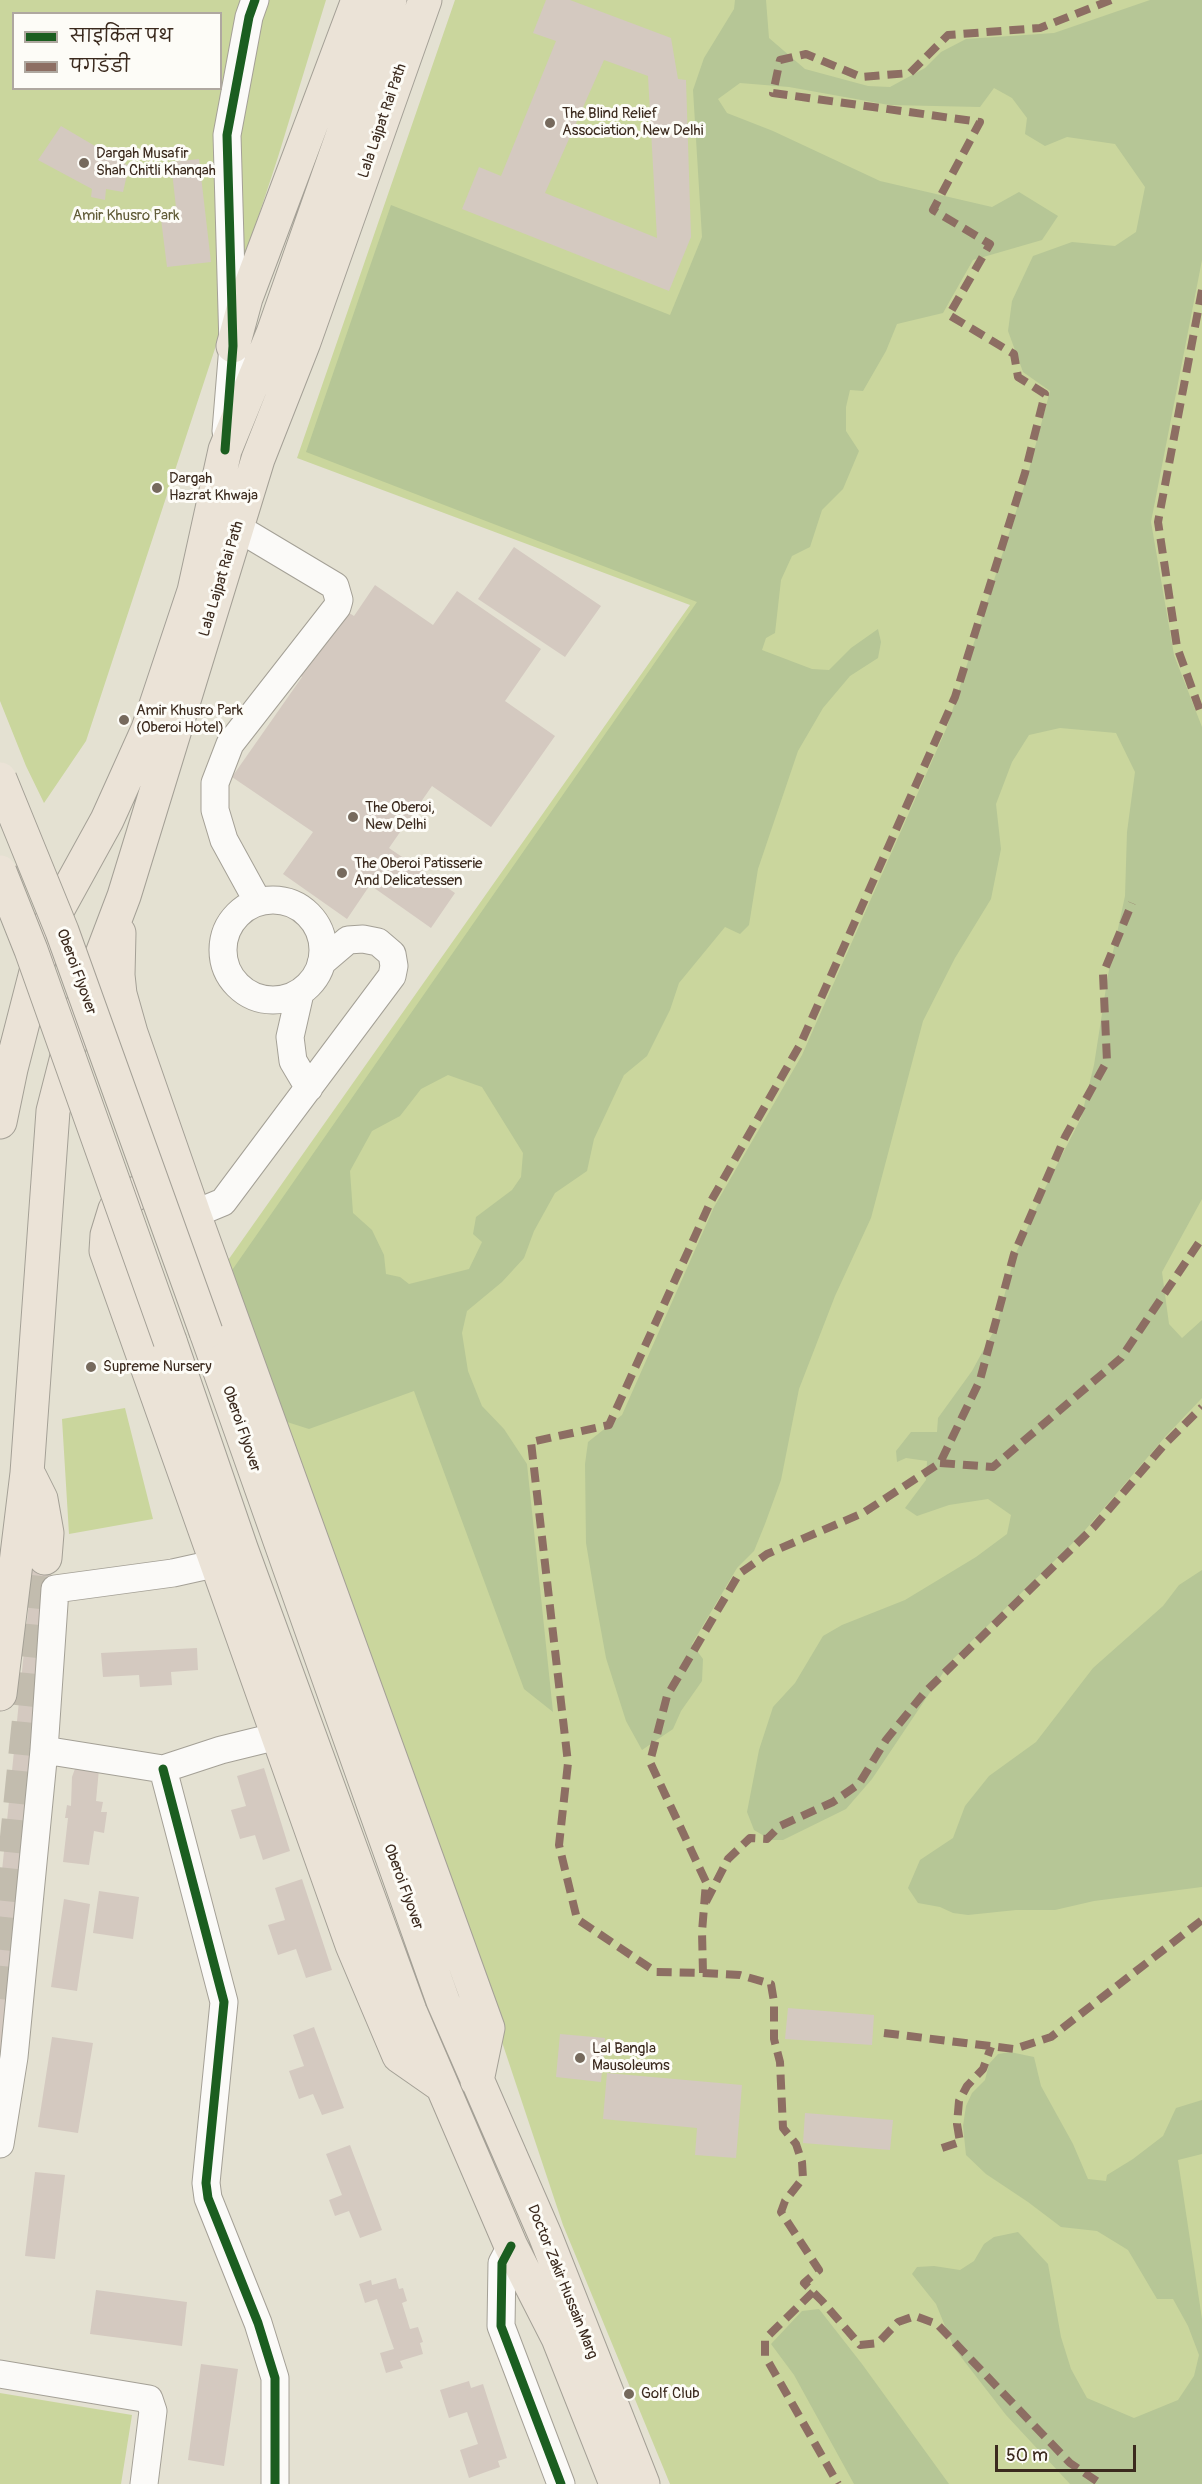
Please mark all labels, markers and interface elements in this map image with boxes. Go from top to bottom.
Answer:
legend [12,12,222,90]
text: साइकिल पथ [70,25,173,48]
text: पगडंडी [70,55,130,78]
street label: Lala Lajpat Rai Path [355,61,411,181]
place label: The Blind Relief Association, New Delhi [562,105,703,140]
marker: The Blind Relief Association, New Delhi [543,116,557,130]
place label: Dargah Musafir Shah Chitli Khanqah [96,145,216,180]
marker: Dargah Musafir Shah Chitli Khanqah [77,156,91,170]
park label: Amir Khusro Park [73,207,179,225]
place label: Dargah Hazrat Khwaja [169,470,258,505]
marker: Dargah Hazrat Khwaja [150,481,164,495]
street label: Lala Lajpat Rai Path [196,519,248,639]
place label: Amir Khusro Park (Oberoi Hotel) [136,702,243,737]
marker: Amir Khusro Park (Oberoi Hotel) [117,713,131,727]
place label: The Oberoi, New Delhi [365,799,435,834]
marker: The Oberoi, New Delhi [346,810,360,824]
place label: The Oberoi Patisserie And Delicatessen [354,855,482,890]
marker: The Oberoi Patisserie And Delicatessen [335,866,349,880]
street label: Oberoi Flyover [52,927,100,1017]
place label: Supreme Nursery [103,1358,212,1376]
marker: Supreme Nursery [84,1360,98,1374]
street label: Oberoi Flyover [218,1384,264,1474]
street label: Oberoi Flyover [379,1842,427,1932]
place label: Lal Bangla Mausoleums [592,2040,670,2075]
marker: Lal Bangla Mausoleums [573,2051,587,2065]
street label: Doctor Zakir Hussain Marg [523,2202,601,2362]
place label: Golf Club [641,2385,700,2403]
marker: Golf Club [622,2387,636,2401]
scale bar [998,2433,1139,2471]
text: 50 m [1006,2444,1048,2467]

